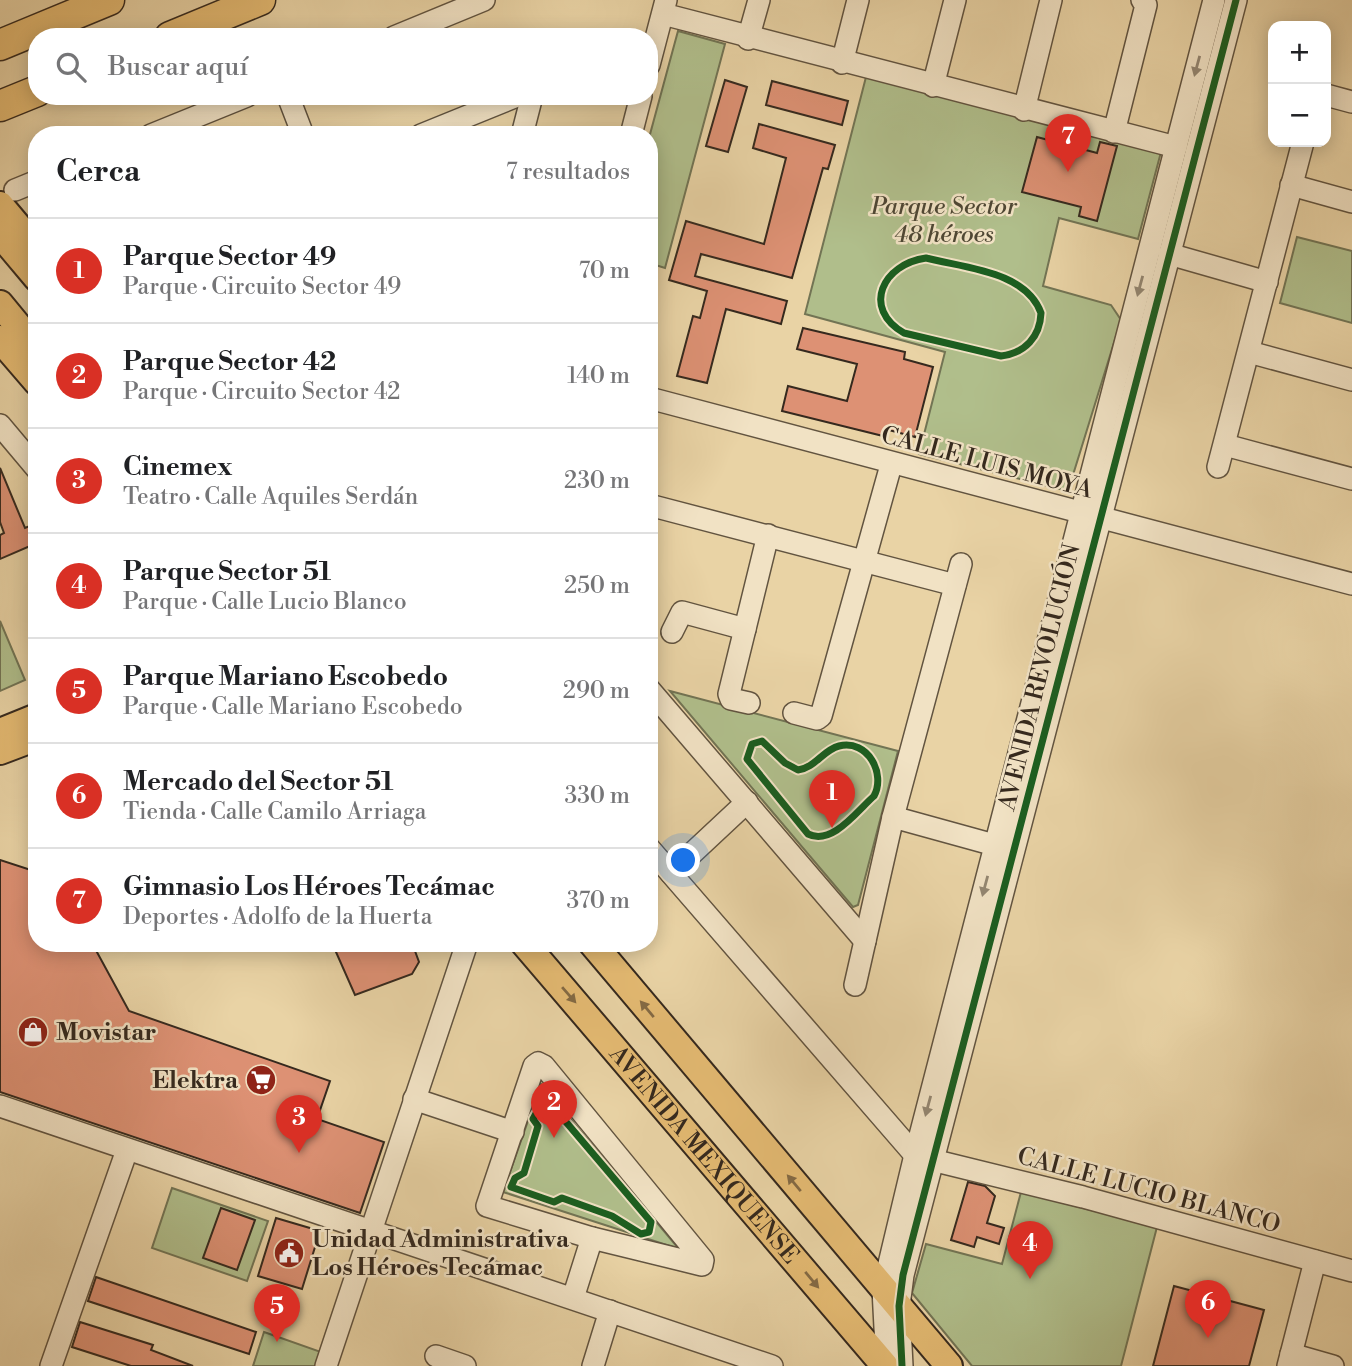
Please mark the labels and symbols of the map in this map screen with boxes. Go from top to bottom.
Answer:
one-way arrow [1191,55,1202,77]
pin: 7 [1045,114,1091,172]
park label: Parque Sector 48 héroes [870,192,1018,250]
one-way arrow [1134,275,1145,297]
street label: CALLE LUIS MOYA [878,420,1096,506]
street label: AVENIDA REVOLUCIÓN [990,540,1088,815]
pin: 1 [809,770,855,828]
your location [666,843,700,877]
one-way arrow [979,875,990,897]
one-way arrow [561,986,577,1004]
one-way arrow [639,1000,655,1018]
shop icon: Movistar [16,1015,50,1049]
place label: Movistar [56,1018,156,1048]
street label: AVENIDA MEXIQUENSE [602,1039,805,1270]
supermarket icon: Elektra [244,1063,278,1097]
place label: Elektra [152,1066,239,1096]
pin: 2 [531,1080,577,1138]
pin: 3 [276,1095,322,1153]
one-way arrow [922,1095,933,1117]
street label: CALLE LUCIO BLANCO [1014,1141,1284,1241]
one-way arrow [787,1174,802,1191]
pin: 4 [1007,1221,1053,1279]
place label: Unidad Administrativa Los Héroes Tecámac [312,1225,570,1283]
public building icon: Unidad Administrativa Los Héroes Tecámac [272,1236,306,1270]
one-way arrow [804,1271,819,1288]
pin: 6 [1185,1280,1231,1338]
pin: 5 [254,1284,300,1342]

